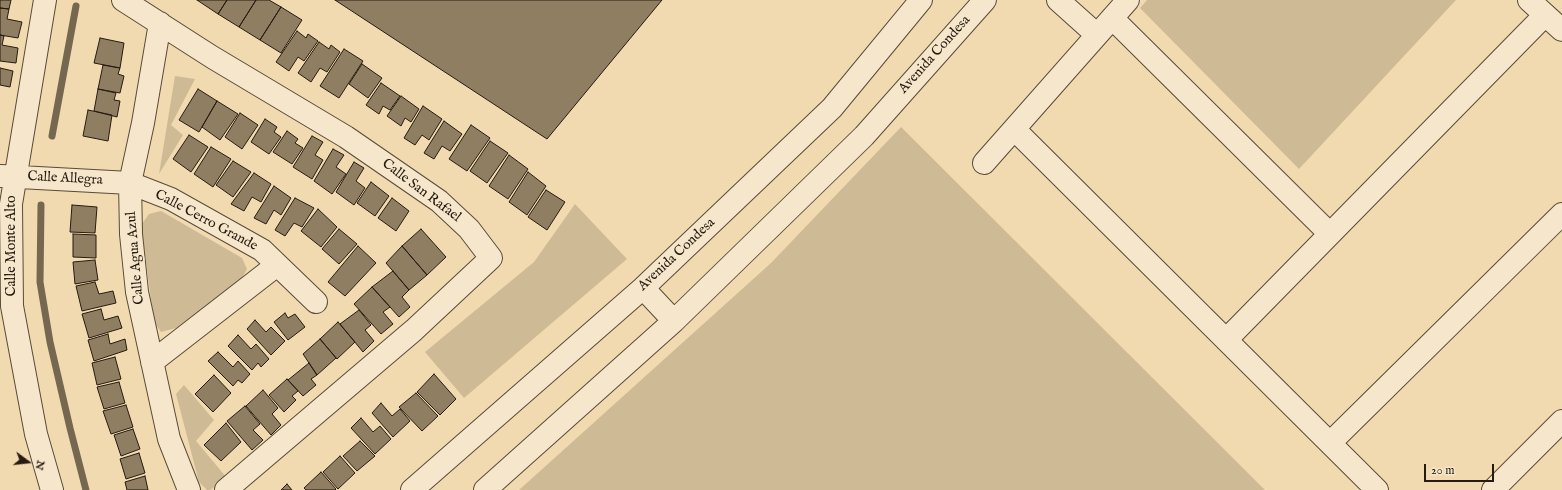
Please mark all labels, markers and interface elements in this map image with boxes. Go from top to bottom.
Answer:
street label: Avenida Condesa [896,12,974,98]
street label: Calle San Rafael [378,156,464,226]
street label: Calle Allegra [27,169,103,189]
street label: Calle Cerro Grande [152,187,260,255]
street label: Calle Monte Alto [4,196,20,296]
street label: Calle Agua Azul [124,211,148,305]
street label: Avenida Condesa [635,215,719,295]
north arrow [8,442,48,482]
scale bar [1426,456,1496,482]
text: N [32,459,48,472]
text: 20 m [1431,463,1454,478]

